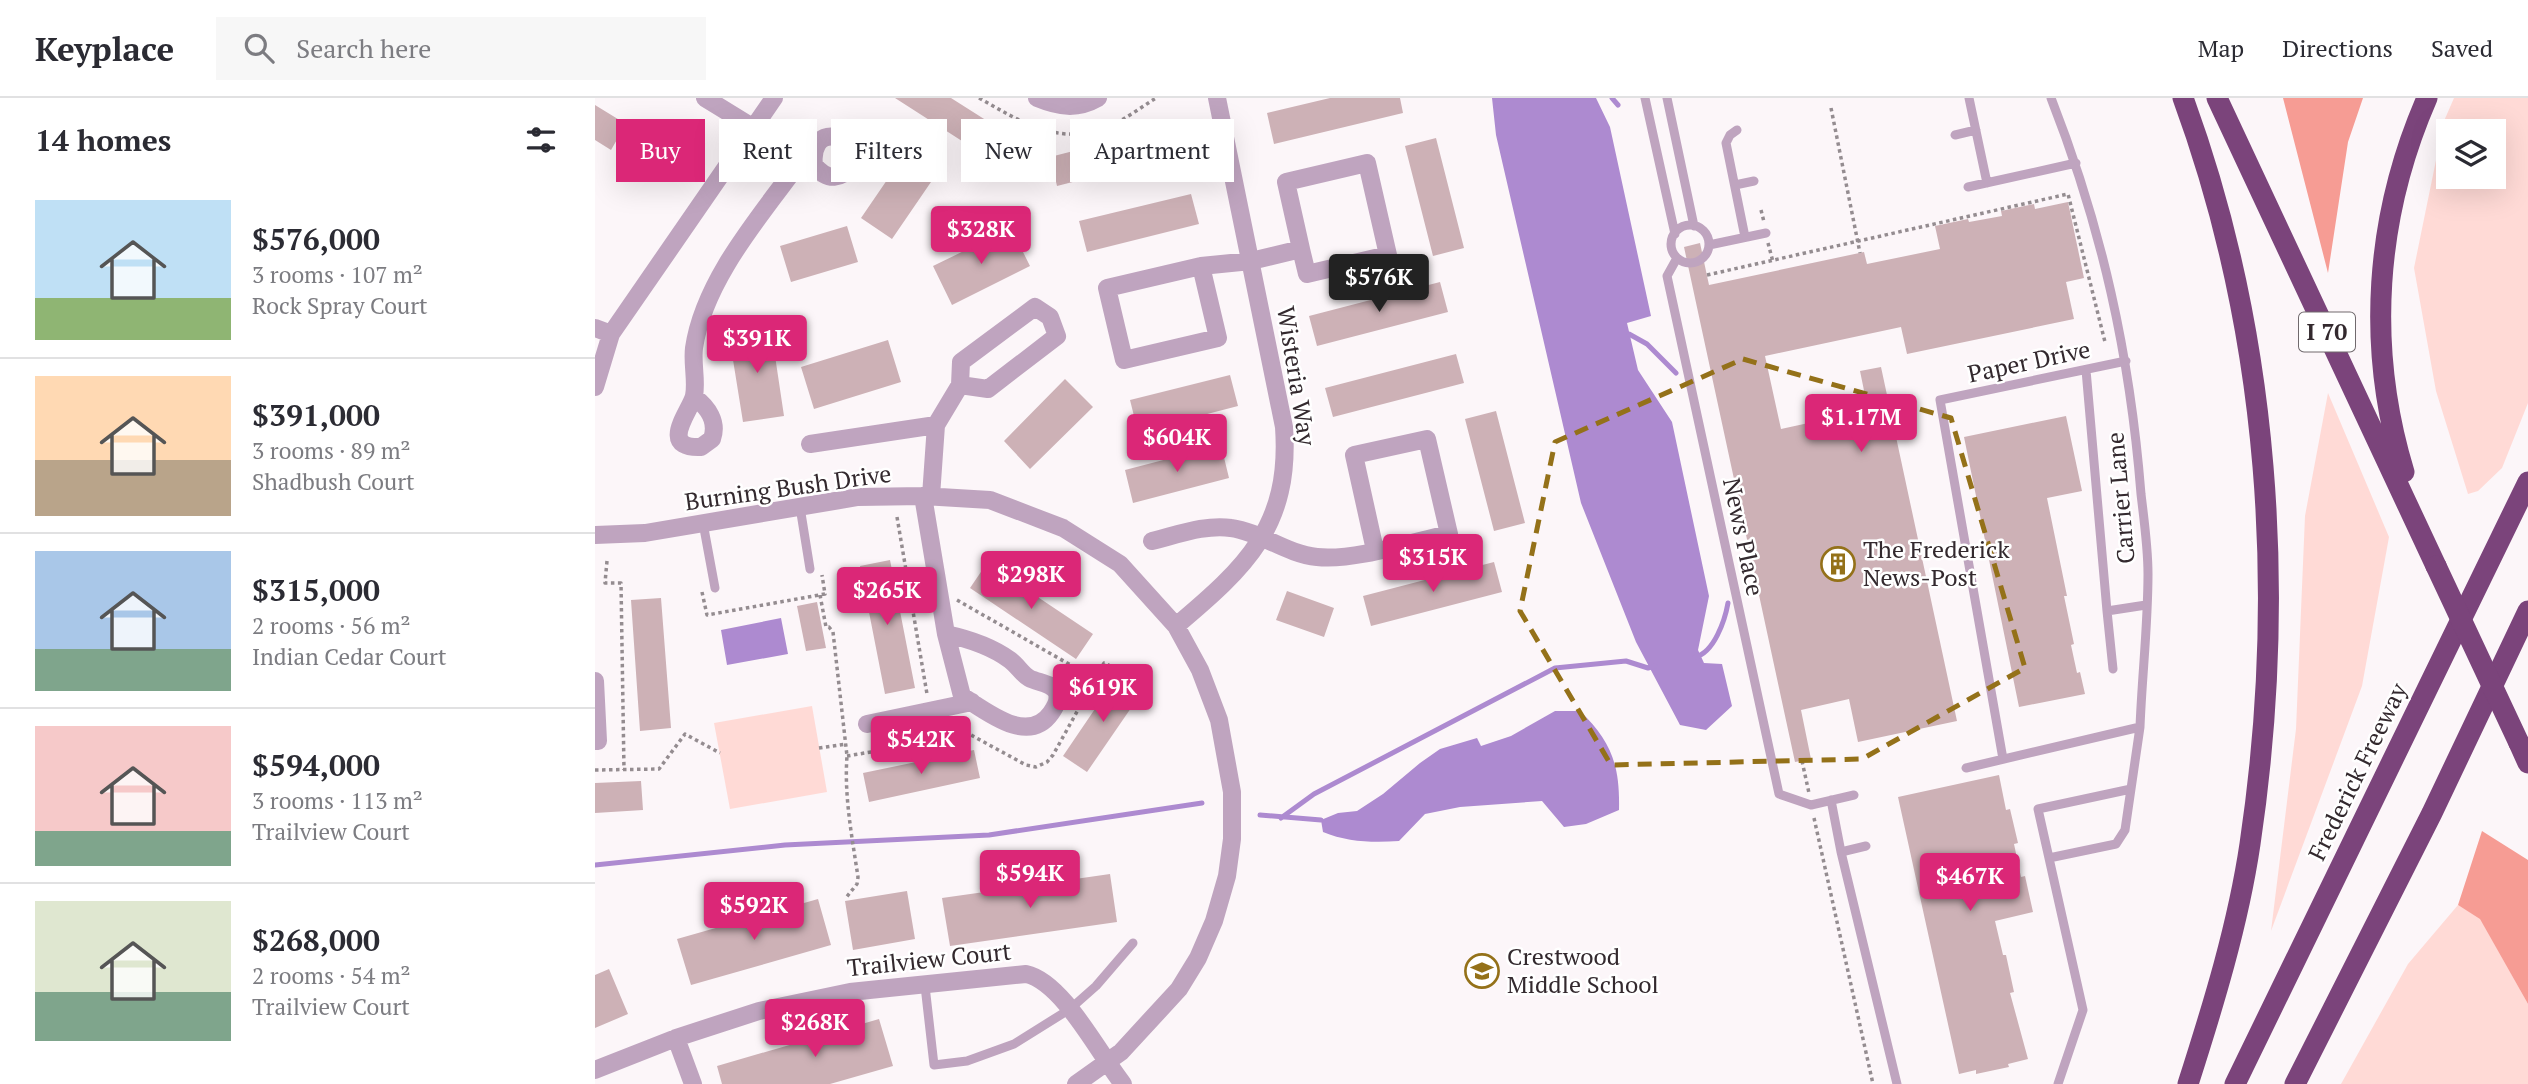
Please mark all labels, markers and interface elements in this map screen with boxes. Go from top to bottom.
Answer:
search box [216,17,706,80]
text: Keyplace [35,27,174,70]
icon: search [240,29,278,67]
text: Search here [296,31,431,65]
text: Map [2198,32,2244,64]
text: Directions [2282,32,2393,64]
text: Saved [2431,32,2493,64]
chip: Buy [616,119,705,182]
chip: Rent [719,119,817,182]
chip: Filters [831,119,947,182]
chip: New [961,119,1056,182]
chip: Apartment [1070,119,1234,182]
map controls [2436,119,2506,189]
button: layers [2436,119,2506,189]
text: 14 homes [35,120,171,160]
icon: filters [522,121,560,159]
pin: $328K [932,206,1030,266]
text: $328K [947,213,1015,244]
text: $576,000 [252,219,380,259]
icon: home [91,228,175,312]
pin: $576K [1330,254,1428,314]
text: 3 rooms · 107 m² [252,259,423,290]
text: $576K [1345,261,1413,292]
text: Rock Spray Court [252,290,428,321]
street label: Wisteria Way [1270,304,1324,449]
road number: I 70 [2299,313,2355,352]
pin: $391K [708,316,806,375]
text: $391K [723,322,791,353]
street label: Paper Drive [1965,332,2093,390]
pin: $1.17M [1804,394,1918,454]
text: $391,000 [252,395,380,435]
text: $1.17M [1821,401,1901,432]
icon: home [91,404,175,488]
pin: $604K [1128,414,1226,474]
text: $604K [1143,421,1211,452]
street label: Carrier Lane [2098,431,2142,565]
text: 3 rooms · 89 m² [252,435,411,466]
street label: Burning Bush Drive [683,457,893,517]
text: Shadbush Court [252,466,415,497]
street label: News Place [1716,475,1772,599]
place label: The Frederick News-Post [1863,533,2010,593]
pin: $315K [1384,534,1482,594]
text: $315K [1399,541,1467,572]
building icon: The Frederick News-Post [1819,545,1857,583]
pin: $298K [982,552,1080,611]
text: $298K [997,558,1065,589]
pin: $265K [838,568,936,627]
text: $315,000 [252,570,380,610]
text: $265K [853,574,921,605]
icon: home [91,579,175,663]
text: 2 rooms · 56 m² [252,610,411,641]
text: Indian Cedar Court [252,641,447,672]
pin: $619K [1054,664,1152,724]
text: $619K [1069,671,1137,702]
street label: Frederick Freeway [2300,677,2414,866]
pin: $542K [872,716,970,776]
text: $542K [887,723,955,754]
text: $594,000 [252,745,380,785]
icon: home [91,754,175,838]
text: 3 rooms · 113 m² [252,785,423,816]
text: Trailview Court [252,816,410,847]
pin: $594K [981,850,1079,910]
pin: $467K [1921,854,2019,913]
text: $594K [996,857,1064,888]
text: $467K [1936,860,2004,891]
pin: $592K [705,882,803,942]
text: $592K [720,889,788,920]
text: $268,000 [252,920,380,960]
icon: home [91,929,175,1013]
street label: Trailview Court [845,934,1013,984]
place label: Crestwood Middle School [1507,940,1659,1000]
school or university icon: Crestwood Middle School [1463,952,1501,990]
text: 2 rooms · 54 m² [252,960,411,991]
text: Trailview Court [252,991,410,1022]
pin: $268K [766,1000,864,1059]
text: $268K [781,1006,849,1037]

